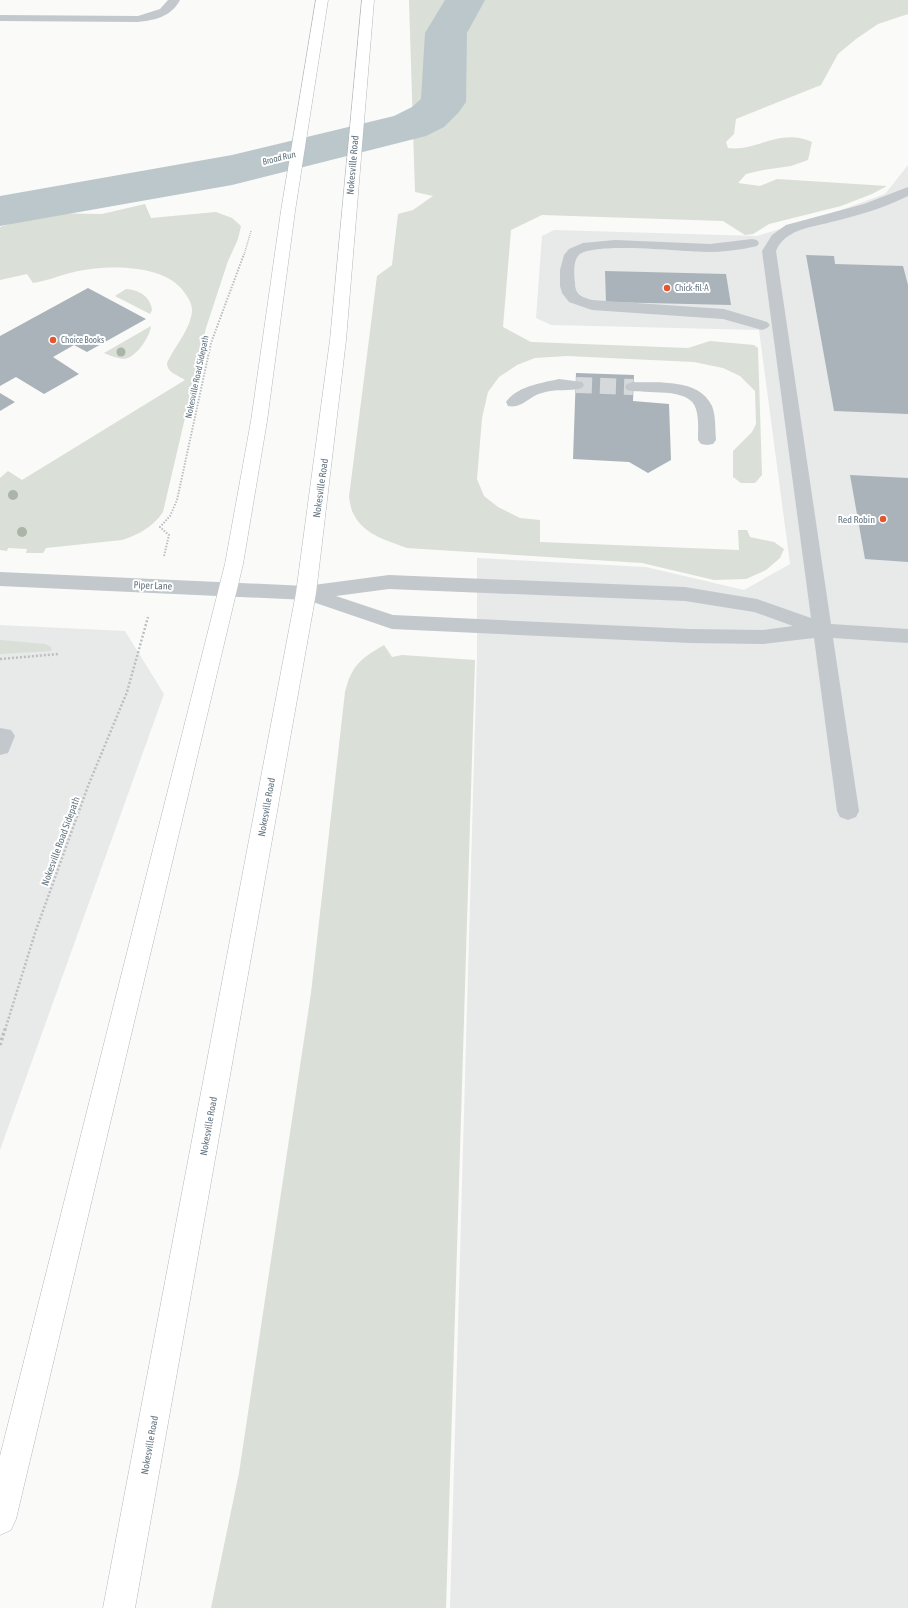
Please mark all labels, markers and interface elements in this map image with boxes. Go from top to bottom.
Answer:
street label: Nokesville Road [344,135,361,195]
water label: Broad Run [261,149,297,167]
marker: Chick-fil-A [662,283,672,293]
place label: Chick-fil-A [675,283,709,293]
marker: Choice Books [48,335,58,345]
place label: Choice Books [61,335,104,345]
street label: Nokesville Road Sidepath [183,335,211,419]
street label: Nokesville Road [311,458,330,518]
place label: Red Robin [838,514,875,525]
marker: Red Robin [878,514,888,524]
street label: Piper Lane [134,579,173,592]
street label: Nokesville Road [256,777,277,837]
street label: Nokesville Road Sidepath [39,795,82,887]
street label: Nokesville Road [198,1096,219,1156]
street label: Nokesville Road [139,1415,160,1475]

